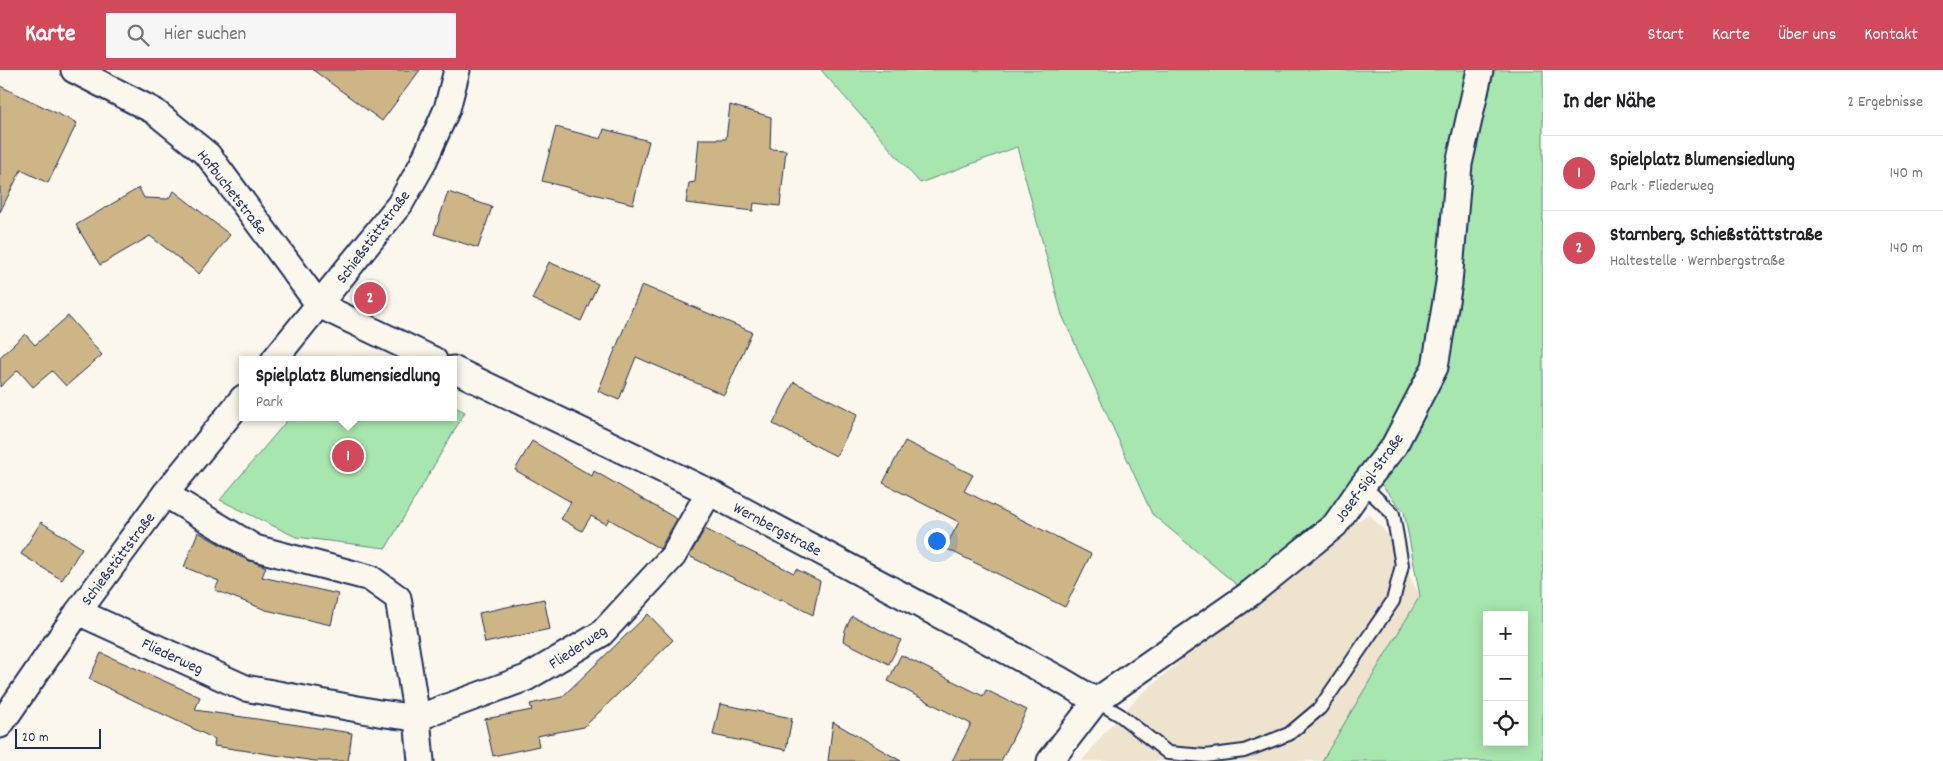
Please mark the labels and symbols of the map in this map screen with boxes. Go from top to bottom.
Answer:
street label: Hofbuchetstraße [191,145,272,240]
street label: Schießstättstraße [331,186,417,289]
pin: 2 [354,279,386,317]
street label: Josef-Sigl-Straße [1330,429,1410,528]
pin: 1 [332,437,364,475]
street label: Wernbergstraße [729,497,825,563]
street label: Schießstättstraße [76,508,162,611]
your location [924,528,950,554]
street label: Fliederweg [545,620,612,676]
street label: Fliederweg [137,633,207,682]
scale bar [15,726,101,749]

